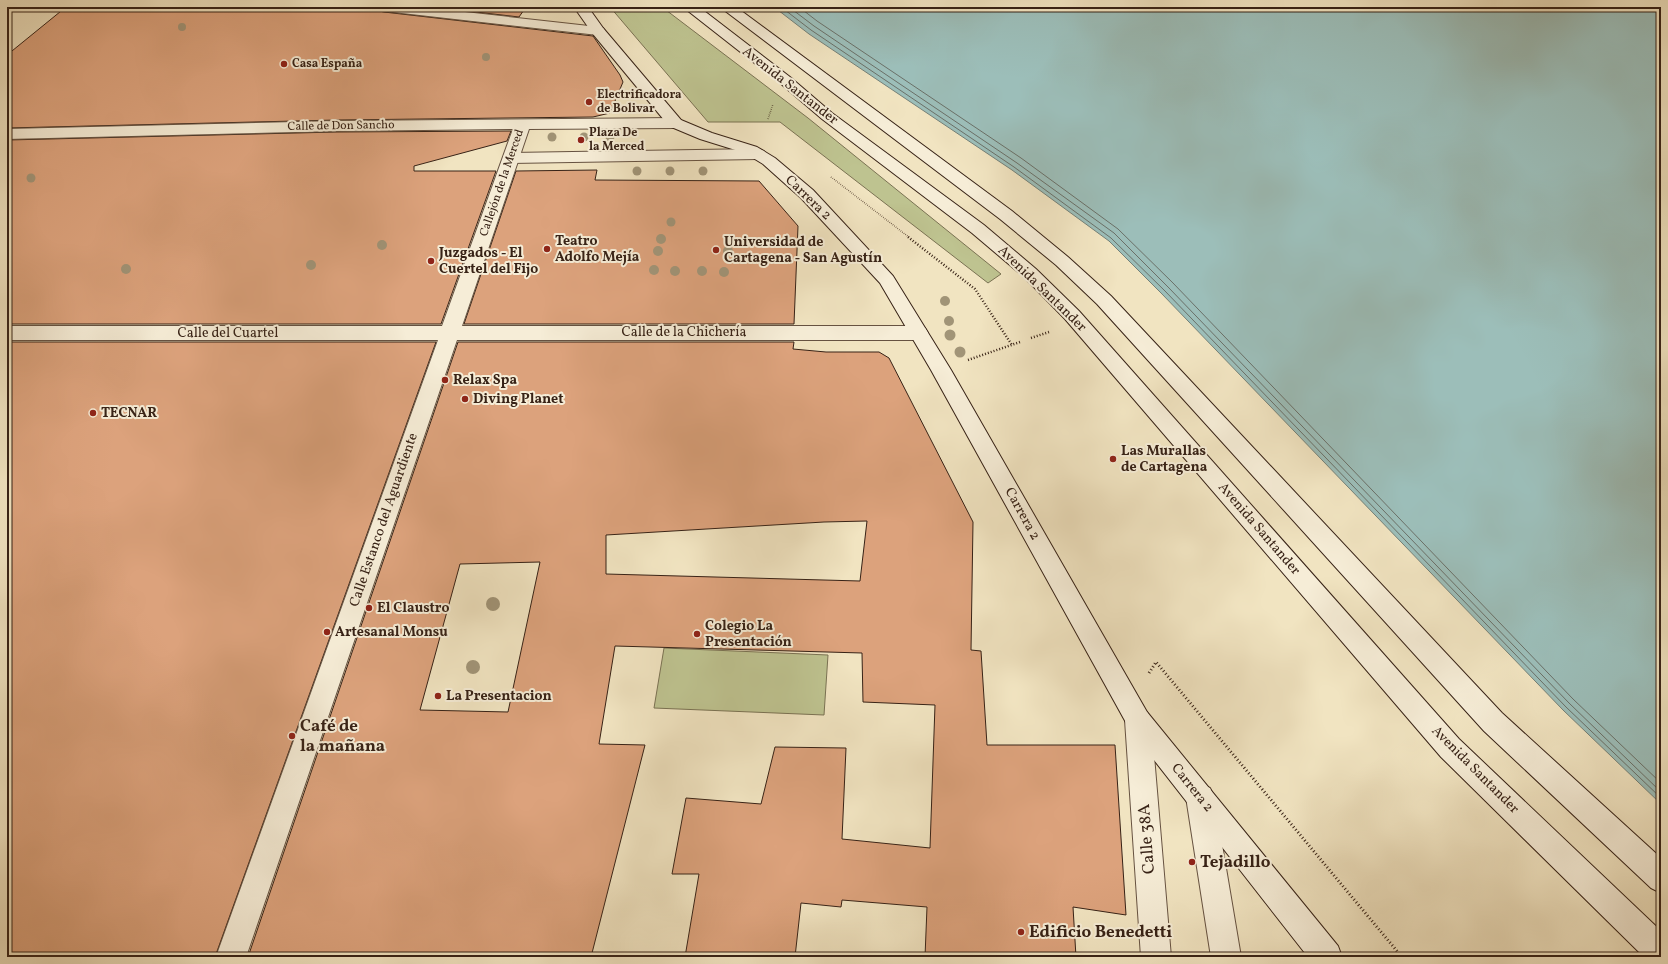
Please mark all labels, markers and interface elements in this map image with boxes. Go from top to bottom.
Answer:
street label: Avenida Santander [738,43,842,130]
place label: Casa España [292,56,363,72]
marker: Casa España [279,59,289,69]
place label: Electrificadora de Bolivar [597,87,682,117]
marker: Electrificadora de Bolivar [584,97,594,107]
street label: Calle de Don Sancho [287,117,395,135]
place label: Plaza De la Merced [589,125,645,155]
street label: Callejón de la Merced [476,127,528,239]
marker: Plaza De la Merced [576,135,586,145]
street label: Carrera 2 [781,171,835,225]
place label: Teatro Adolfo Mejía [555,232,640,267]
place label: Universidad de Cartagena - San Agustín [724,233,882,268]
street label: Avenida Santander [993,242,1091,337]
place label: Juzgados - El Cuertel del Fijo [438,244,538,279]
marker: Teatro Adolfo Mejía [542,244,552,254]
marker: Universidad de Cartagena - San Agustín [711,245,721,255]
marker: Juzgados - El Cuertel del Fijo [426,256,436,266]
street label: Calle de la Chichería [622,323,746,342]
street label: Calle del Cuartel [178,324,278,343]
place label: Relax Spa [453,371,517,390]
marker: Relax Spa [440,375,450,385]
place label: Diving Planet [473,390,563,409]
marker: Diving Planet [460,394,470,404]
place label: TECNAR [101,404,157,423]
marker: TECNAR [88,408,98,418]
street label: Calle Estanco del Aguardiente [345,430,423,610]
place label: Las Murallas de Cartagena [1121,442,1208,477]
marker: Las Murallas de Cartagena [1108,454,1118,464]
street label: Avenida Santander [1214,479,1305,579]
street label: Carrera 2 [1000,484,1044,544]
place label: El Claustro [377,599,449,618]
marker: El Claustro [364,603,374,613]
place label: Colegio La Presentación [705,617,792,652]
place label: Artesanal Monsu [335,623,448,642]
marker: Artesanal Monsu [322,627,332,637]
marker: Colegio La Presentación [692,629,702,639]
place label: La Presentacion [446,687,552,706]
marker: La Presentacion [433,691,443,701]
place label: Café de la mañana [300,715,385,758]
street label: Avenida Santander [1427,722,1523,818]
marker: Café de la mañana [287,731,297,741]
street label: Carrera 2 [1166,760,1218,816]
street label: Calle 38A [1133,803,1161,875]
place label: Tejadillo [1200,851,1271,874]
marker: Tejadillo [1187,857,1197,867]
place label: Edificio Benedetti [1029,921,1172,944]
marker: Edificio Benedetti [1016,927,1026,937]

